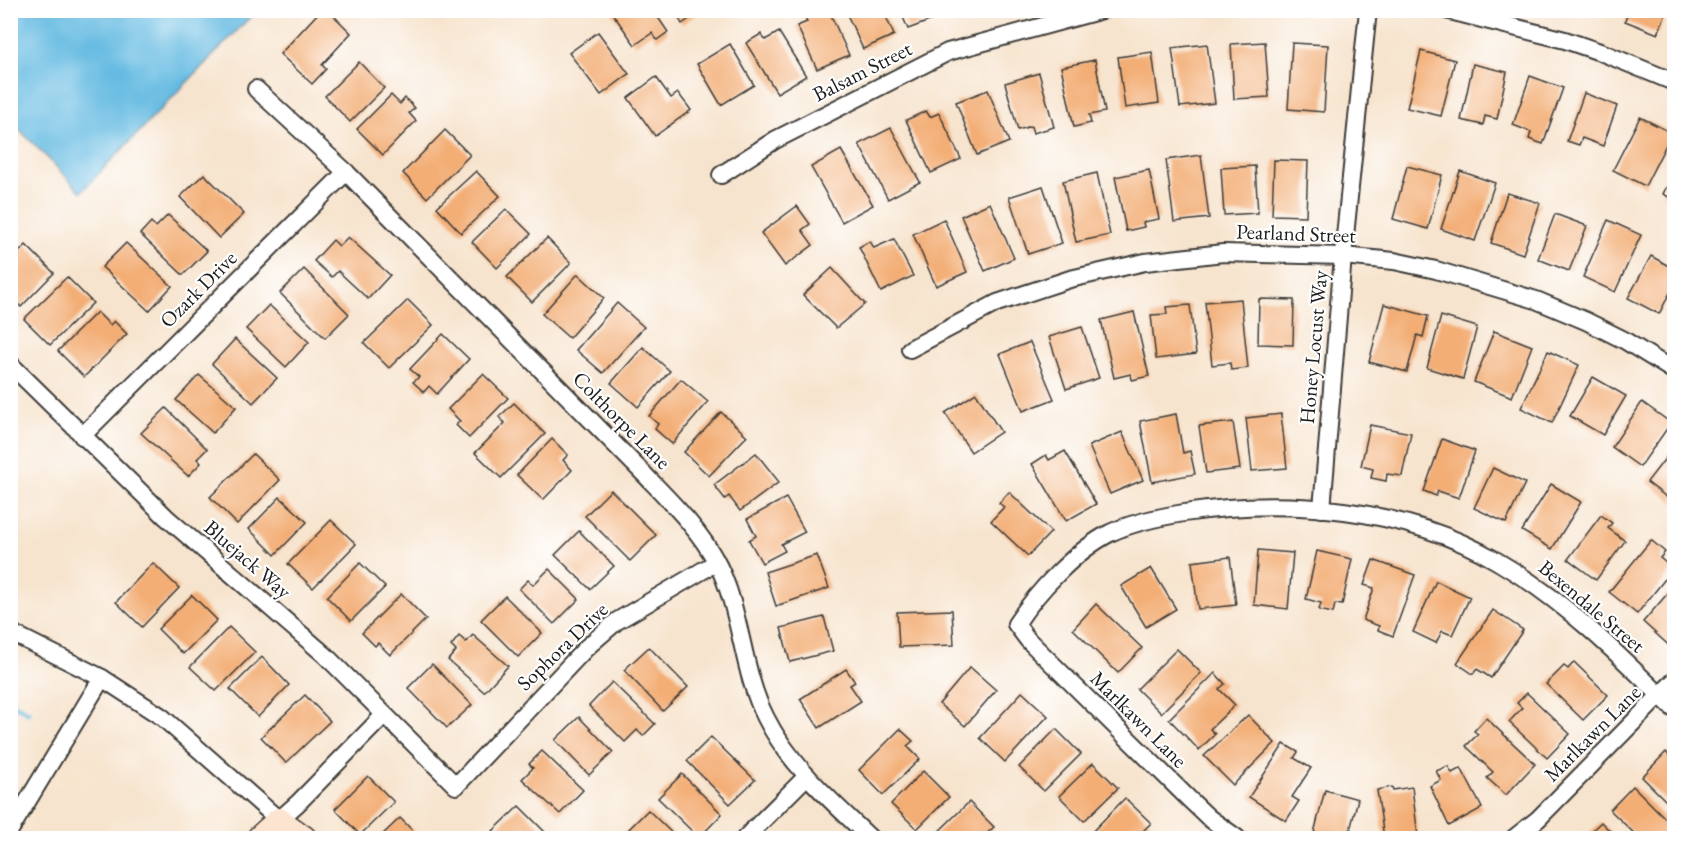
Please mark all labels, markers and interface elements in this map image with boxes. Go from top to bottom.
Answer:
street label: Balsam Street [808,34,916,107]
street label: Pearland Street [1236,217,1357,249]
street label: Ozark Drive [154,245,242,333]
street label: Honey Locust Way [1293,268,1333,425]
street label: Colthorpe Lane [567,365,677,475]
street label: Bluejack Way [199,514,298,605]
street label: Bexendale Street [1533,554,1651,659]
street label: Sophora Drive [511,596,613,696]
street label: Marlkawn Lane [1085,665,1193,773]
street label: Marlkawn Lane [1538,679,1646,787]

